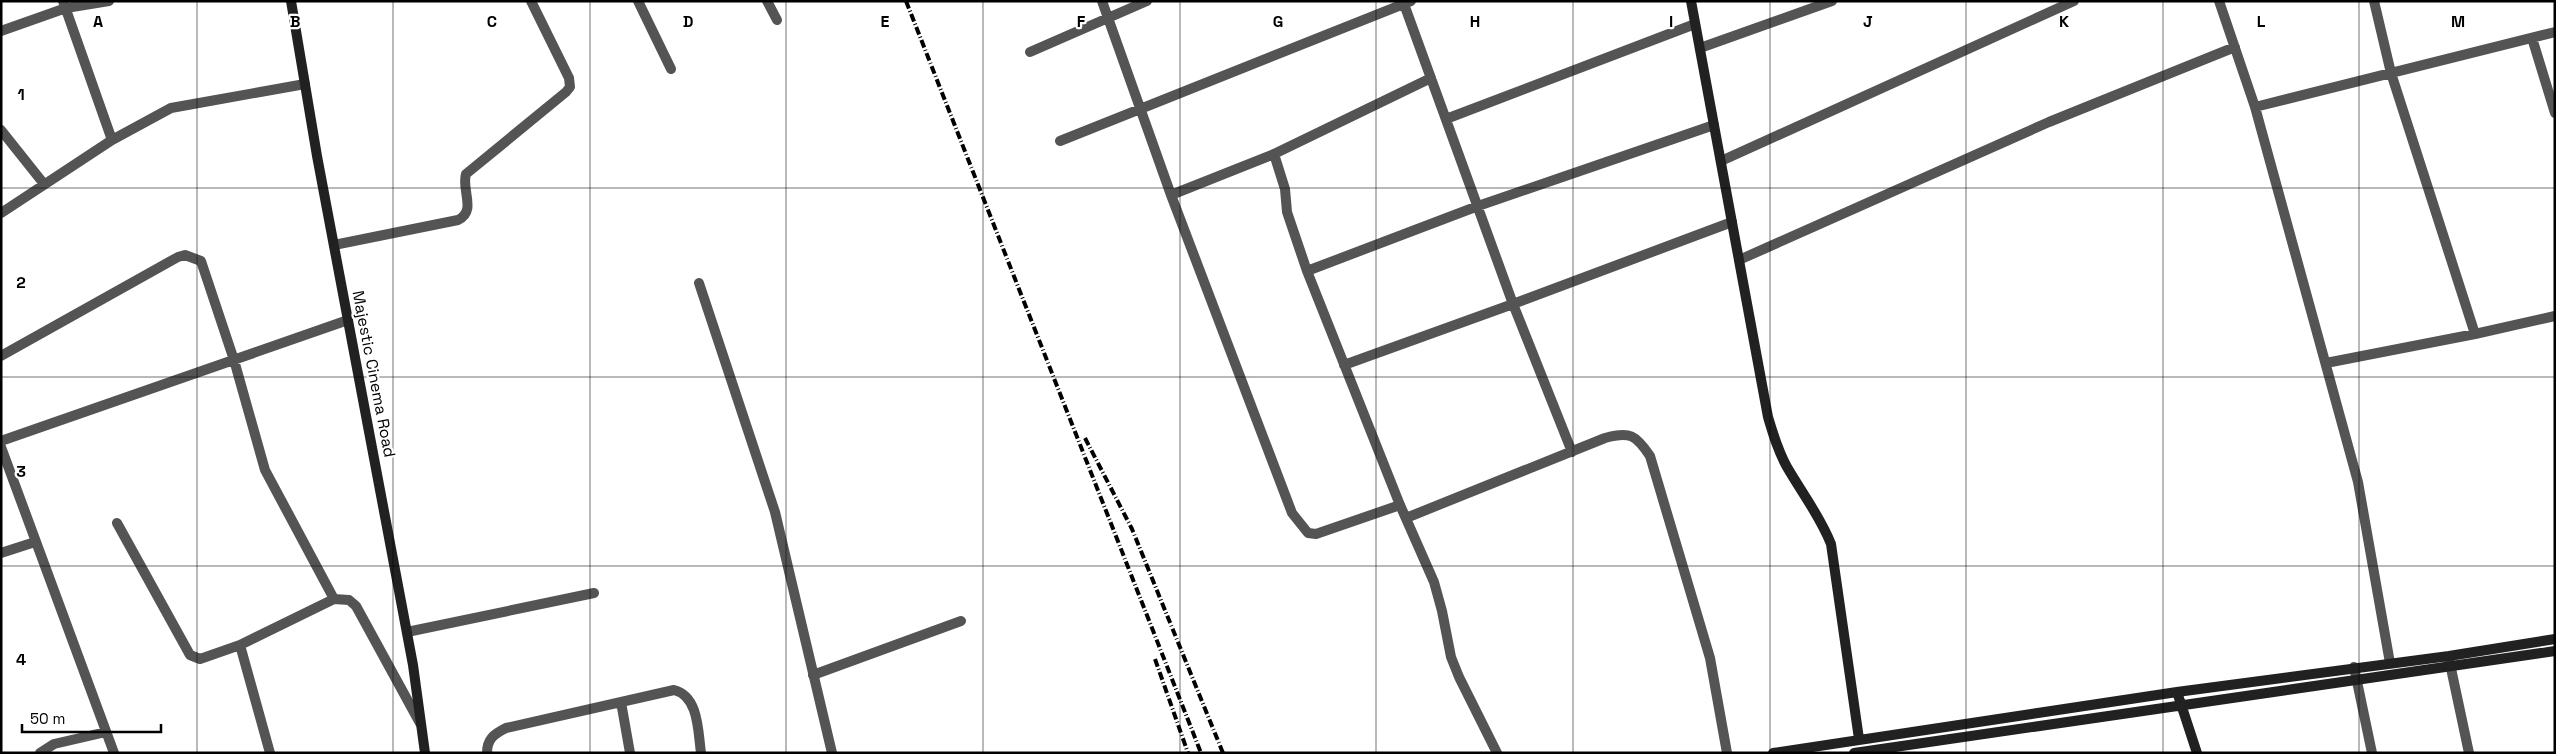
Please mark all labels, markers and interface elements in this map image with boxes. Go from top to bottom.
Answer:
text: A [93,11,103,32]
text: B [290,11,300,32]
text: C [487,11,497,32]
text: D [683,11,693,32]
text: E [881,11,890,32]
text: F [1077,11,1086,32]
text: G [1273,11,1283,32]
text: H [1470,11,1480,32]
text: I [1669,11,1673,32]
text: J [1863,11,1873,32]
text: K [2059,11,2069,32]
text: L [2257,11,2266,32]
text: M [2451,11,2465,32]
text: 1 [17,84,25,105]
text: 2 [16,272,26,293]
street label: Majestic Cinema Road [348,289,400,459]
text: 3 [16,461,26,482]
text: 4 [16,649,26,670]
scale bar [22,702,161,734]
text: 50 m [30,709,65,728]

